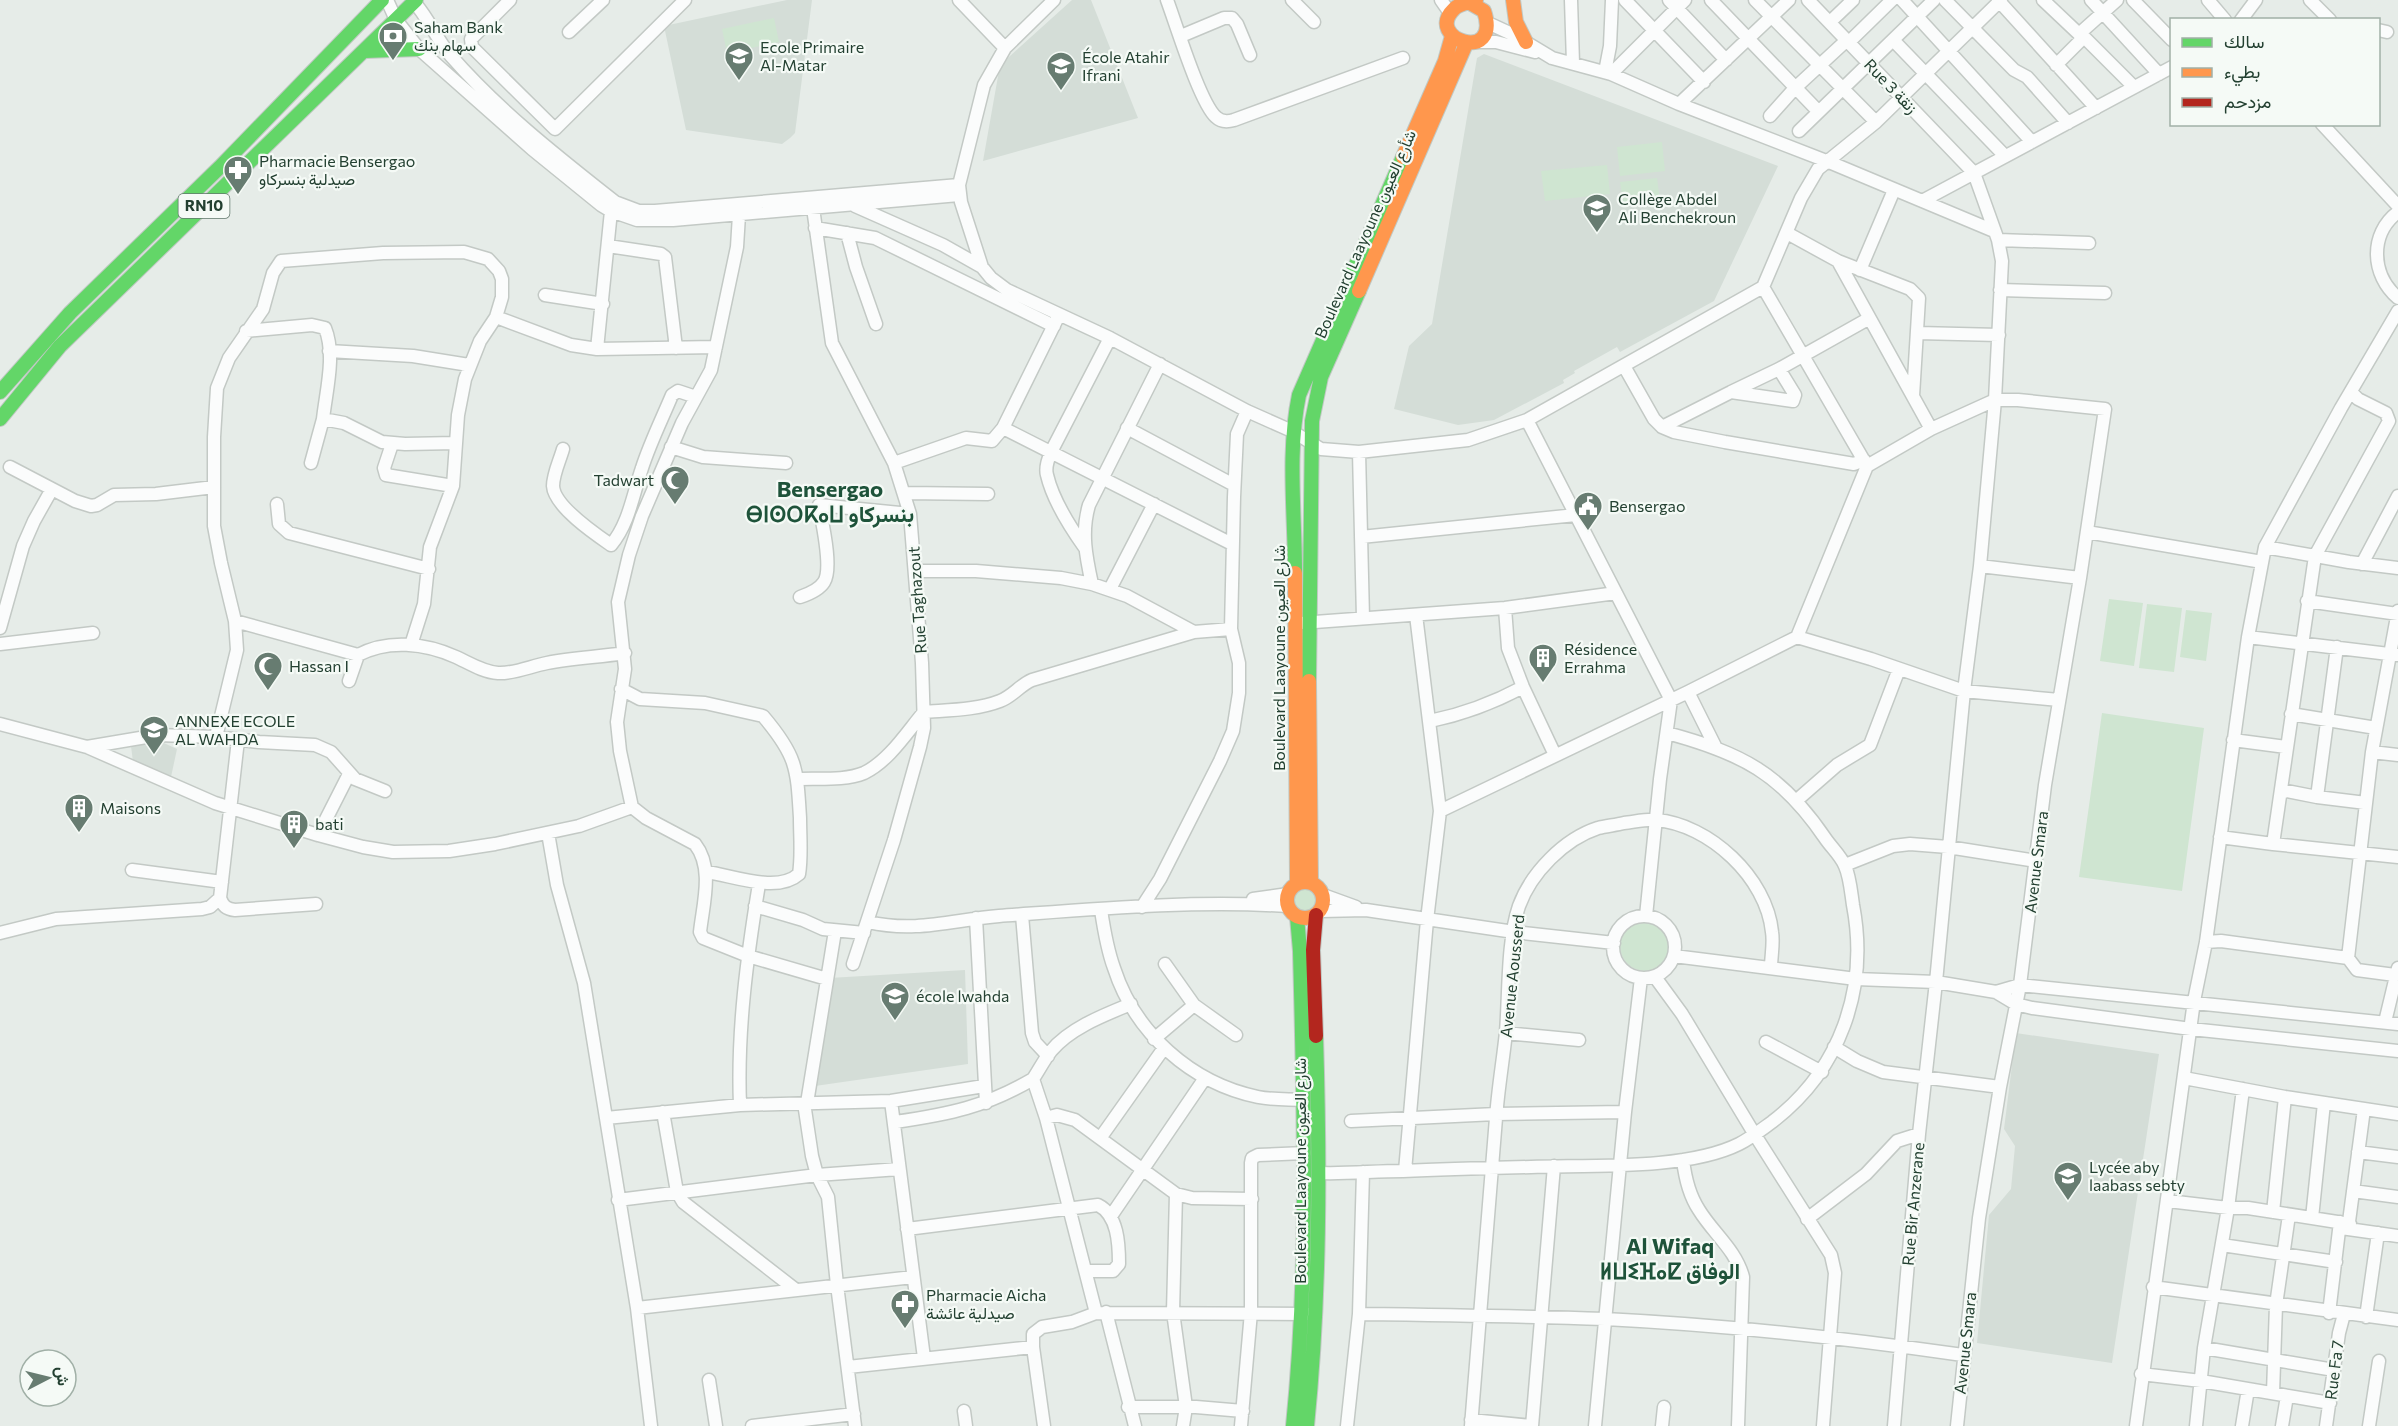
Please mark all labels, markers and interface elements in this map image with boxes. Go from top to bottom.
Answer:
place label: Saham Bank سهام بنك [414,17,503,56]
legend [2170,18,2380,126]
bank icon: Saham Bank سهام بنك [377,20,409,62]
text: سالك [2224,30,2264,52]
place label: Ecole Primaire Al-Matar [760,37,864,74]
school or university icon: Ecole Primaire Al-Matar [723,40,755,82]
place label: École Atahir Ifrani [1082,47,1170,84]
school or university icon: École Atahir Ifrani [1045,50,1077,92]
street label: Rue 3 زنقة [1859,54,1922,118]
text: بطيء [2224,60,2260,87]
text: مزدحم [2224,90,2271,114]
street label: Boulevard Laayoune شأرع العيون [1310,127,1422,342]
place label: Pharmacie Bensergao صيدلية بنسركاو [259,151,415,190]
pharmacy icon: Pharmacie Bensergao صيدلية بنسركاو [222,154,254,196]
place label: Collège Abdel Ali Benchekroun [1618,189,1736,226]
school or university icon: Collège Abdel Ali Benchekroun [1581,192,1613,234]
road number: RN10 [178,194,230,218]
mosque icon: Tadwart [659,464,691,506]
place label: Tadwart [594,470,654,489]
district label: Bensergao ⴱⵏⵙⵔⴽⴰⵡ بنسركاو [746,475,914,528]
public building icon: Bensergao [1572,490,1604,532]
place label: Bensergao [1609,496,1686,515]
street label: Rue Taghazout [903,545,930,654]
street label: Boulevard Laayoune شارع العيون [1269,545,1291,771]
place label: Résidence Errahma [1564,639,1637,676]
building icon: Résidence Errahma [1527,642,1559,684]
mosque icon: Hassan I [252,650,284,692]
place label: Hassan I [289,656,349,675]
place label: ANNEXE ECOLE AL WAHDA [175,711,295,748]
school or university icon: ANNEXE ECOLE AL WAHDA [138,714,170,756]
building icon: Maisons [63,792,95,834]
place label: Maisons [100,798,161,817]
building icon: bati [278,808,310,850]
street label: Avenue Smara [2020,810,2051,914]
place label: bati [315,814,344,833]
street label: Avenue Aousserd [1496,913,1527,1039]
school or university icon: école lwahda [879,980,911,1022]
place label: école lwahda [916,986,1009,1005]
street label: Boulevard Laayoune شارع العيون [1290,1058,1312,1284]
street label: Rue Bir Anzerane [1898,1141,1927,1266]
place label: Lycée aby laabass sebty [2089,1157,2185,1194]
school or university icon: Lycée aby laabass sebty [2052,1160,2084,1202]
district label: Al Wifaq ⵍⵡⵉⴼⴰⵇ الوفاق [1600,1232,1740,1285]
place label: Pharmacie Aicha صيدلية عائشة [926,1285,1046,1323]
pharmacy icon: Pharmacie Aicha صيدلية عائشة [889,1288,921,1330]
street label: Avenue Smara [1950,1291,1979,1395]
street label: Rue Fa 7 [2320,1339,2347,1401]
north arrow [18,1348,78,1408]
text: ش [52,1365,74,1387]

